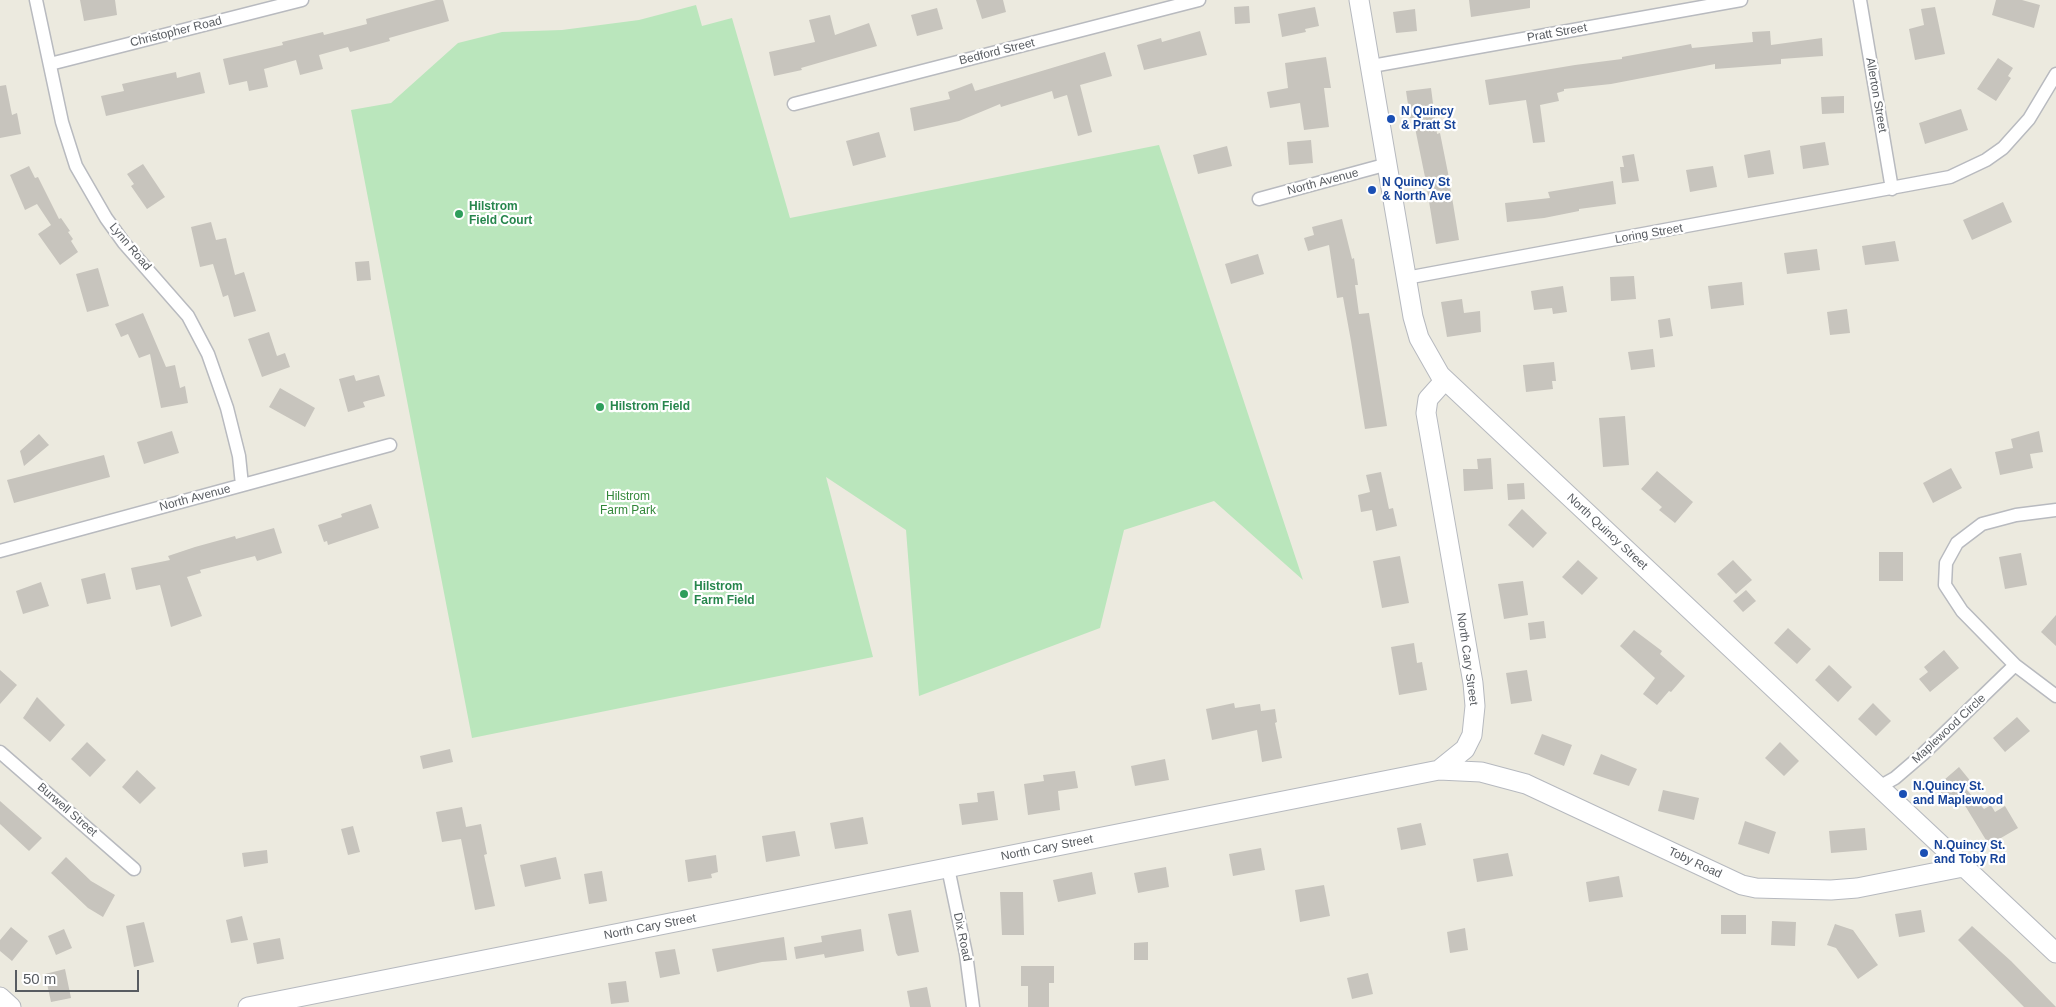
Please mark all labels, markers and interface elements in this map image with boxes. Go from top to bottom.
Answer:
street label: Christopher Road [129,14,223,50]
street label: Pratt Street [1526,21,1588,45]
street label: Bedford Street [958,36,1036,68]
street label: Allerton Street [1862,56,1890,134]
place label: N Quincy & Pratt St [1401,105,1456,133]
marker: N Quincy & Pratt St [1385,113,1397,125]
street label: North Avenue [1286,166,1360,198]
place label: N Quincy St & North Ave [1382,176,1451,204]
marker: N Quincy St & North Ave [1366,184,1378,196]
place label: Hilstrom Field Court [469,200,532,228]
marker: Hilstrom Field Court [453,208,465,220]
street label: Lynn Road [106,220,154,274]
street label: Loring Street [1614,221,1684,247]
place label: Hilstrom Field [610,400,690,414]
marker: Hilstrom Field [594,401,606,413]
street label: North Avenue [158,482,232,514]
park label: Hilstrom Farm Park [600,490,656,518]
street label: North Quincy Street [1564,491,1650,573]
place label: Hilstrom Farm Field [694,580,755,608]
marker: Hilstrom Farm Field [678,588,690,600]
street label: North Cary Street [1453,612,1481,706]
street label: Maplewood Circle [1909,691,1989,767]
street label: Burwell Street [34,780,100,840]
place label: N.Quincy St. and Maplewood [1913,780,2003,808]
marker: N.Quincy St. and Maplewood [1897,788,1909,800]
street label: North Cary Street [1000,832,1094,864]
place label: N.Quincy St. and Toby Rd [1934,839,2006,867]
street label: Toby Road [1666,844,1724,882]
marker: N.Quincy St. and Toby Rd [1918,847,1930,859]
street label: North Cary Street [603,911,697,943]
street label: Dix Road [950,911,974,963]
scale bar [18,960,141,992]
text: 50 m [23,970,56,987]

